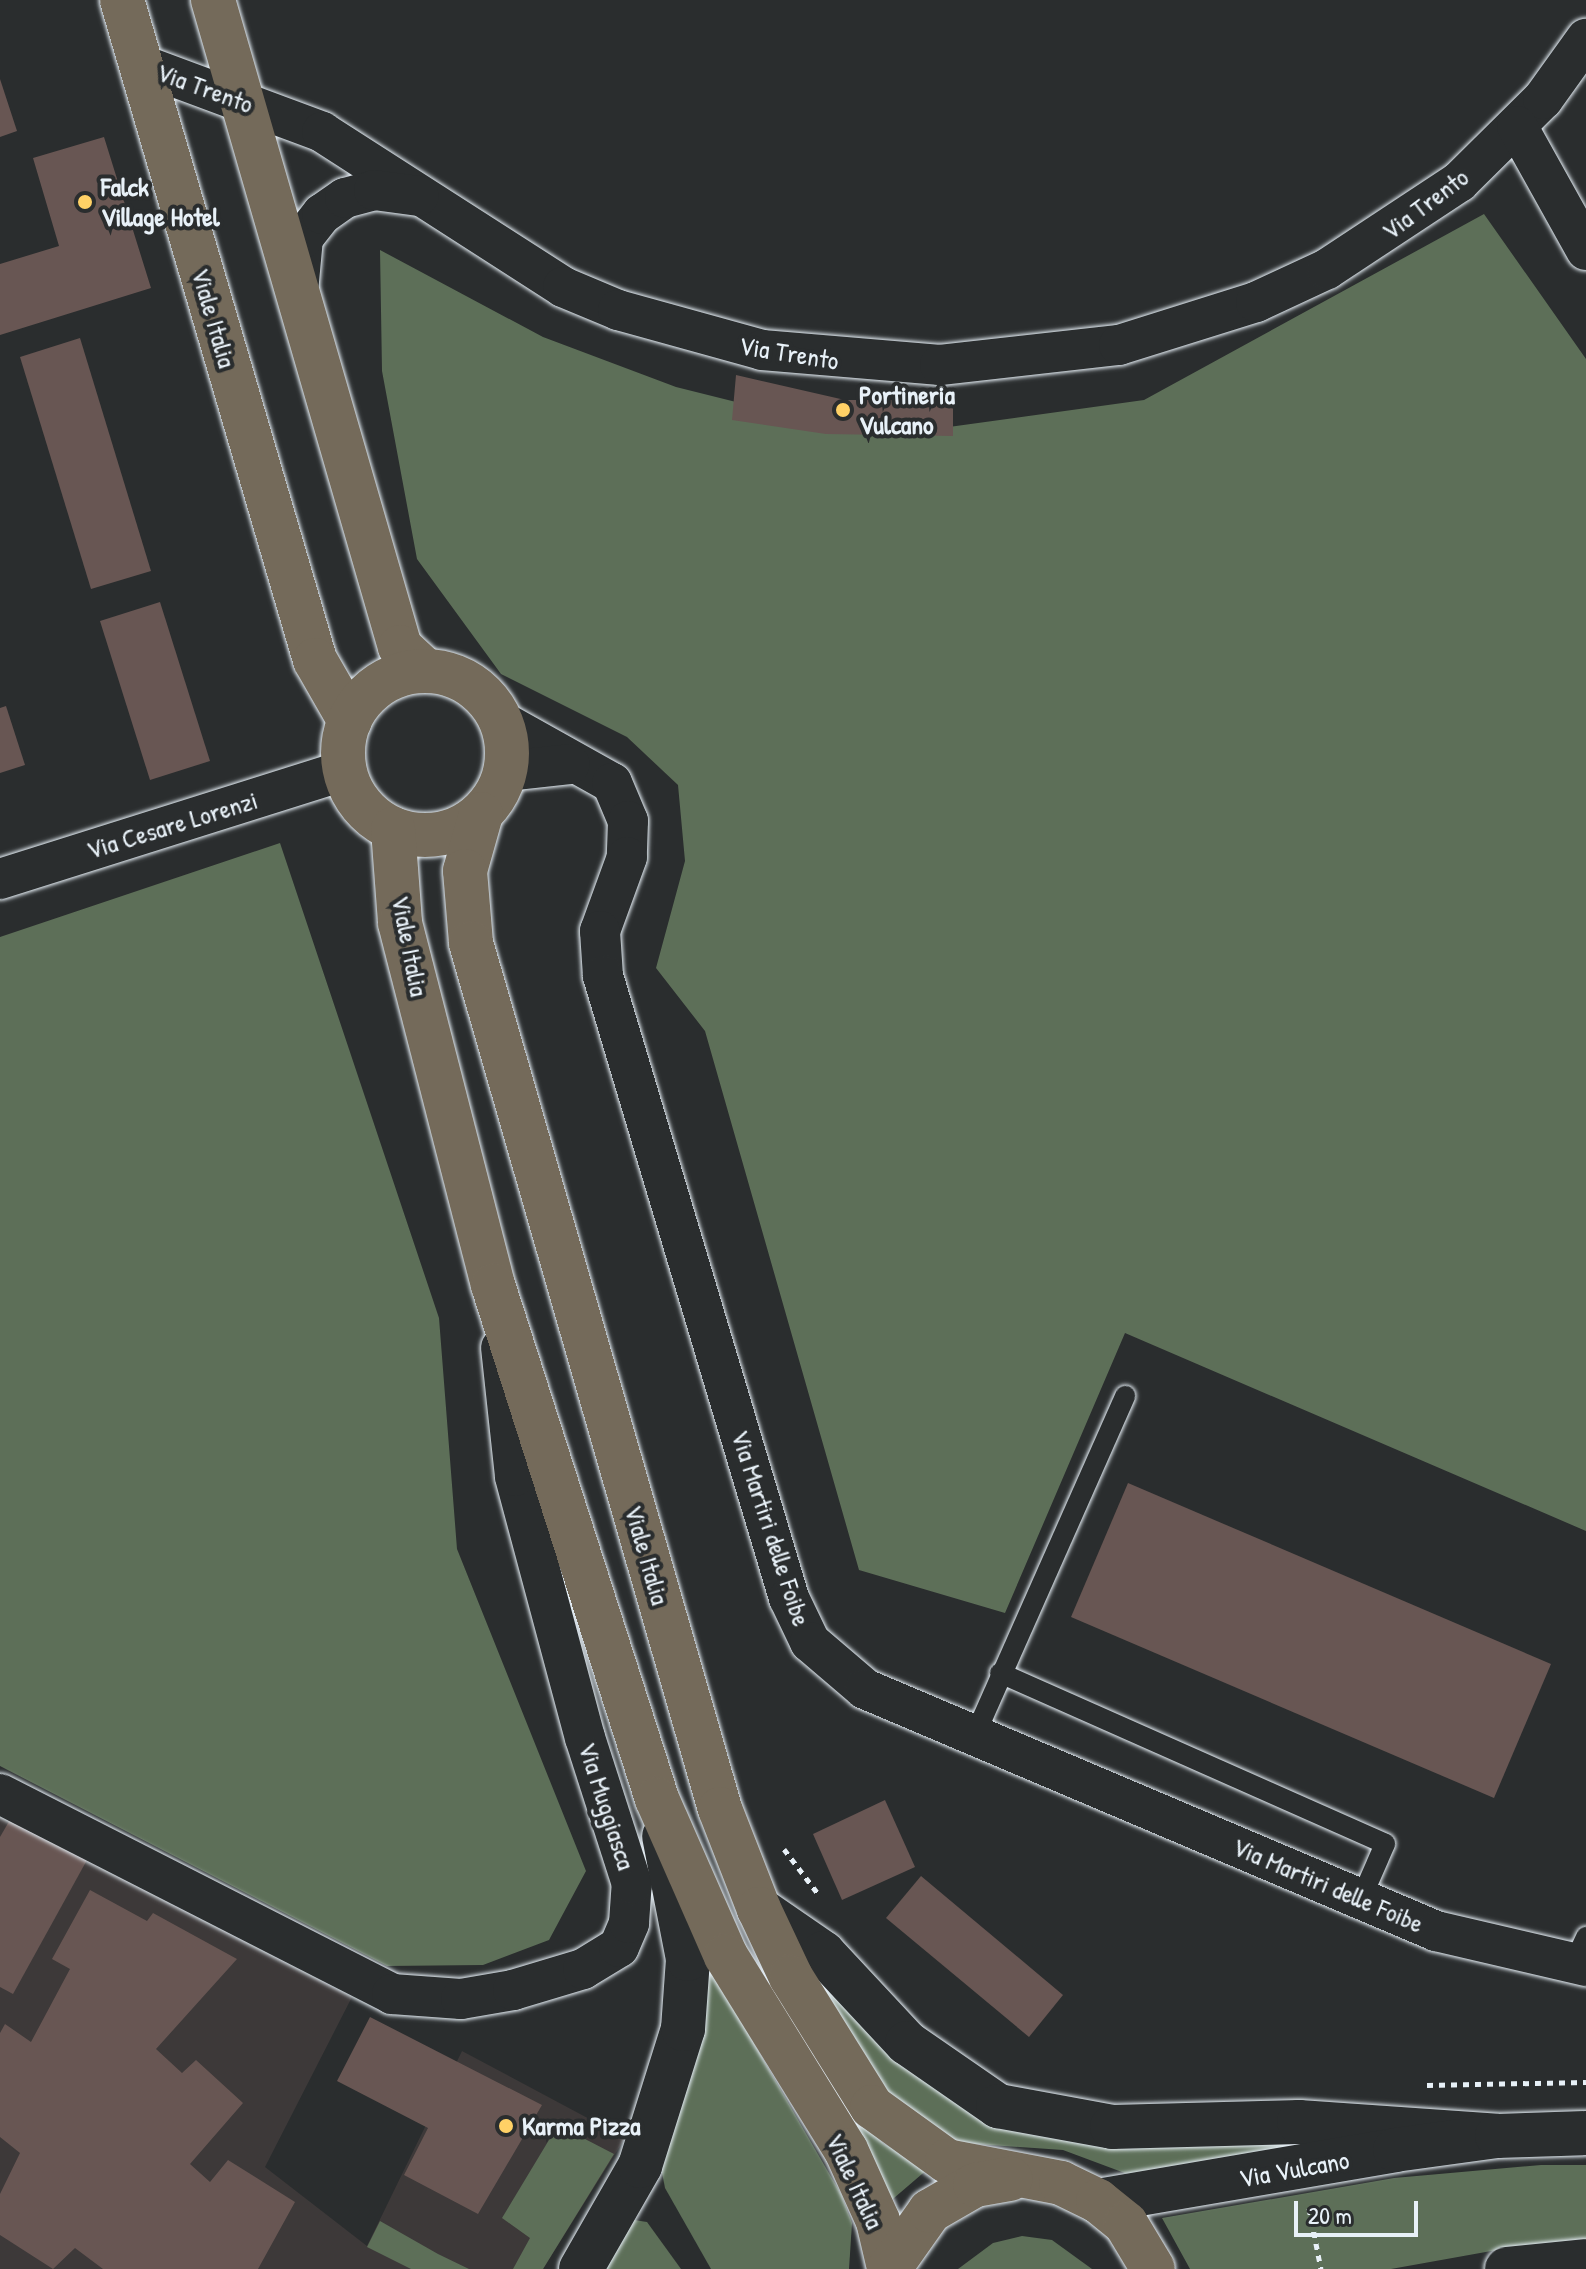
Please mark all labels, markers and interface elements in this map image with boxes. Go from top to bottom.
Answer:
street label: Via Trento [153,56,257,120]
street label: Via Trento [1376,161,1474,247]
place label: Falck Village Hotel [101,171,220,232]
marker: Falck Village Hotel [76,193,94,211]
street label: Viale Italia [185,265,243,371]
street label: Via Trento [737,330,841,376]
place label: Portineria Vulcano [859,379,955,440]
marker: Portineria Vulcano [834,401,852,419]
street label: Via Cesare Lorenzi [83,784,261,866]
street label: Viale Italia [385,893,435,999]
street label: Via Martiri delle Foibe [725,1426,817,1630]
street label: Viale Italia [618,1502,676,1608]
street label: Via Muggiasca [572,1738,642,1874]
street label: Via Martiri delle Foibe [1228,1831,1428,1939]
place label: Karma Pizza [522,2110,640,2142]
marker: Karma Pizza [497,2117,515,2135]
street label: Viale Italia [819,2128,891,2234]
street label: Via Vulcano [1237,2144,1351,2194]
scale bar [1298,2185,1422,2235]
text: 20 m [1308,2199,1352,2231]

